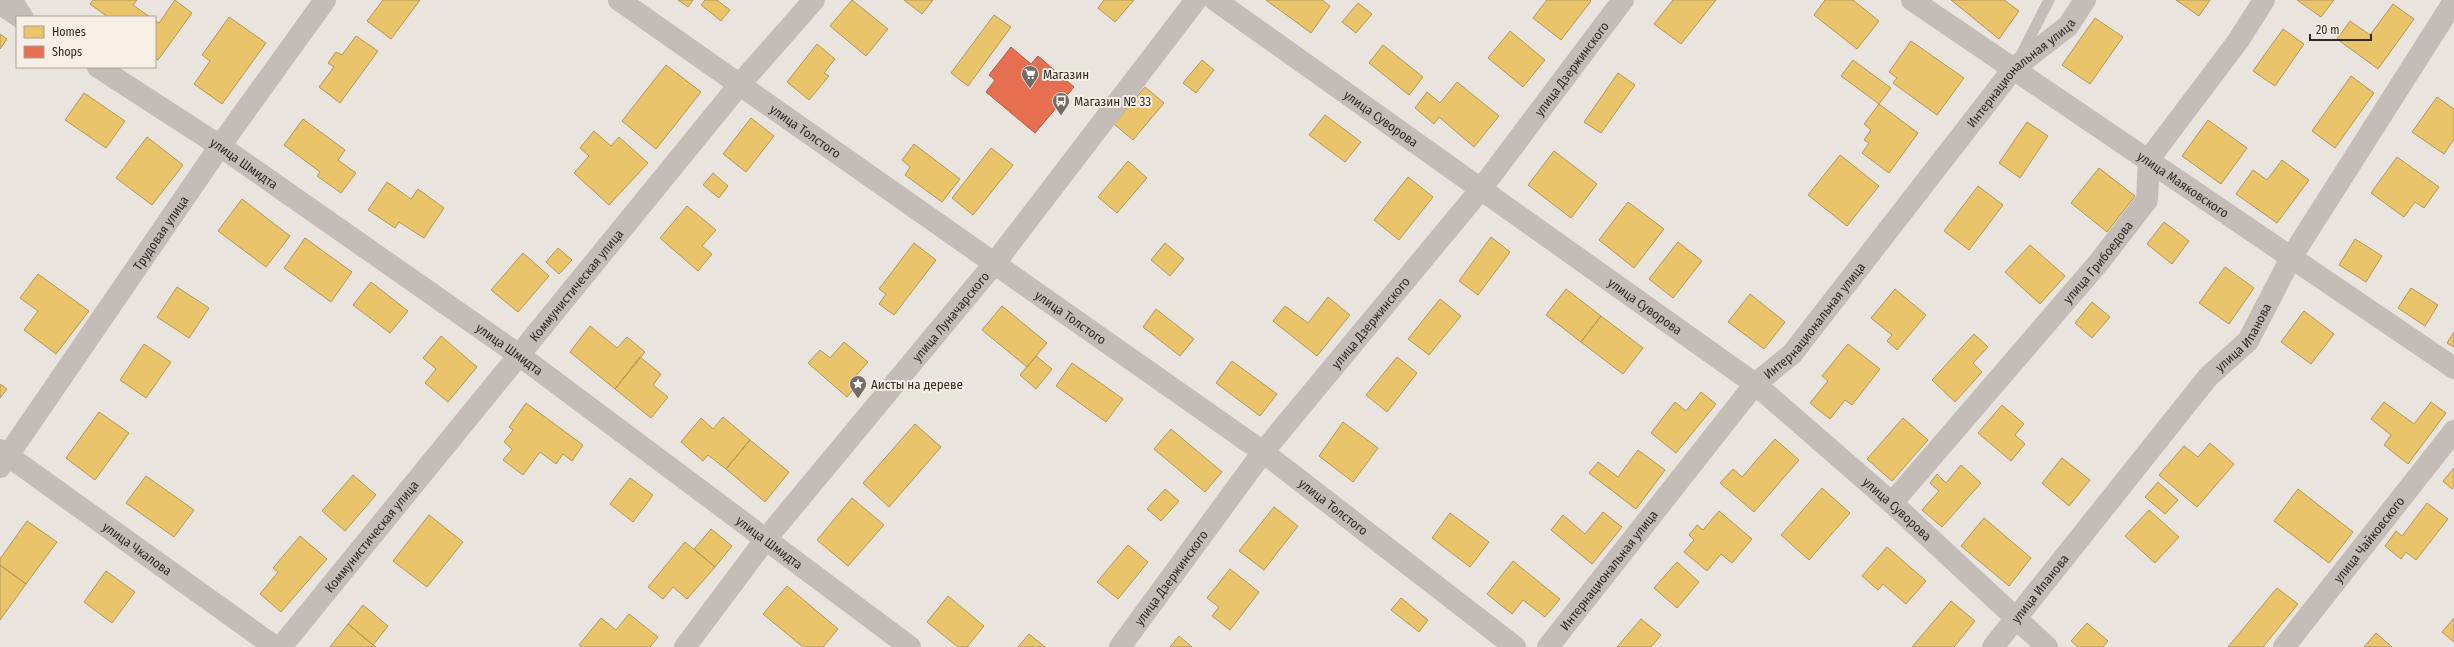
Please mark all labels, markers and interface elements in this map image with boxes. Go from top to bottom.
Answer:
legend [16,16,156,68]
street label: Интернациональная улица [1964,16,2078,130]
scale bar [2310,16,2371,42]
street label: улица Дзержинского [1531,18,1612,119]
text: 20 m [2316,23,2340,37]
text: Homes [52,25,86,39]
text: Shops [52,45,82,59]
supermarket icon: Магазин [1020,64,1040,89]
place label: Магазин [1043,67,1089,82]
street label: улица Суворова [1341,87,1421,150]
bus stop icon: Магазин № 33 [1051,91,1071,116]
place label: Магазин № 33 [1074,94,1151,109]
street label: улица Толстого [767,101,844,161]
street label: улица Шмидта [208,134,281,192]
street label: улица Маяковского [2135,148,2232,221]
street label: Трудовая улица [130,193,191,273]
street label: улица Грибоедова [2060,218,2136,306]
street label: Коммунистическая улица [526,226,626,344]
street label: Интернациональная улица [1760,259,1868,382]
street label: улица Луначарского [909,268,992,364]
street label: улица Дзержинского [1328,274,1413,371]
street label: улица Суворова [1605,275,1685,337]
street label: улица Толстого [1032,287,1109,347]
street label: улица Ипанова [2212,300,2274,374]
street label: улица Шмидта [473,320,546,378]
place icon: Аисты на дереве [848,374,868,399]
place label: Аисты на дереве [871,377,963,392]
street label: улица Суворова [1860,474,1935,544]
street label: улица Толстого [1296,475,1371,538]
street label: Коммунистическая улица [321,477,421,595]
street label: улица Чайковского [2330,493,2407,585]
street label: Интернациональная улица [1557,507,1660,633]
street label: улица Шмидта [734,513,806,572]
street label: улица Чкалова [100,519,175,578]
street label: улица Дзержинского [1131,527,1211,628]
street label: улица Ипанова [2008,551,2072,626]

